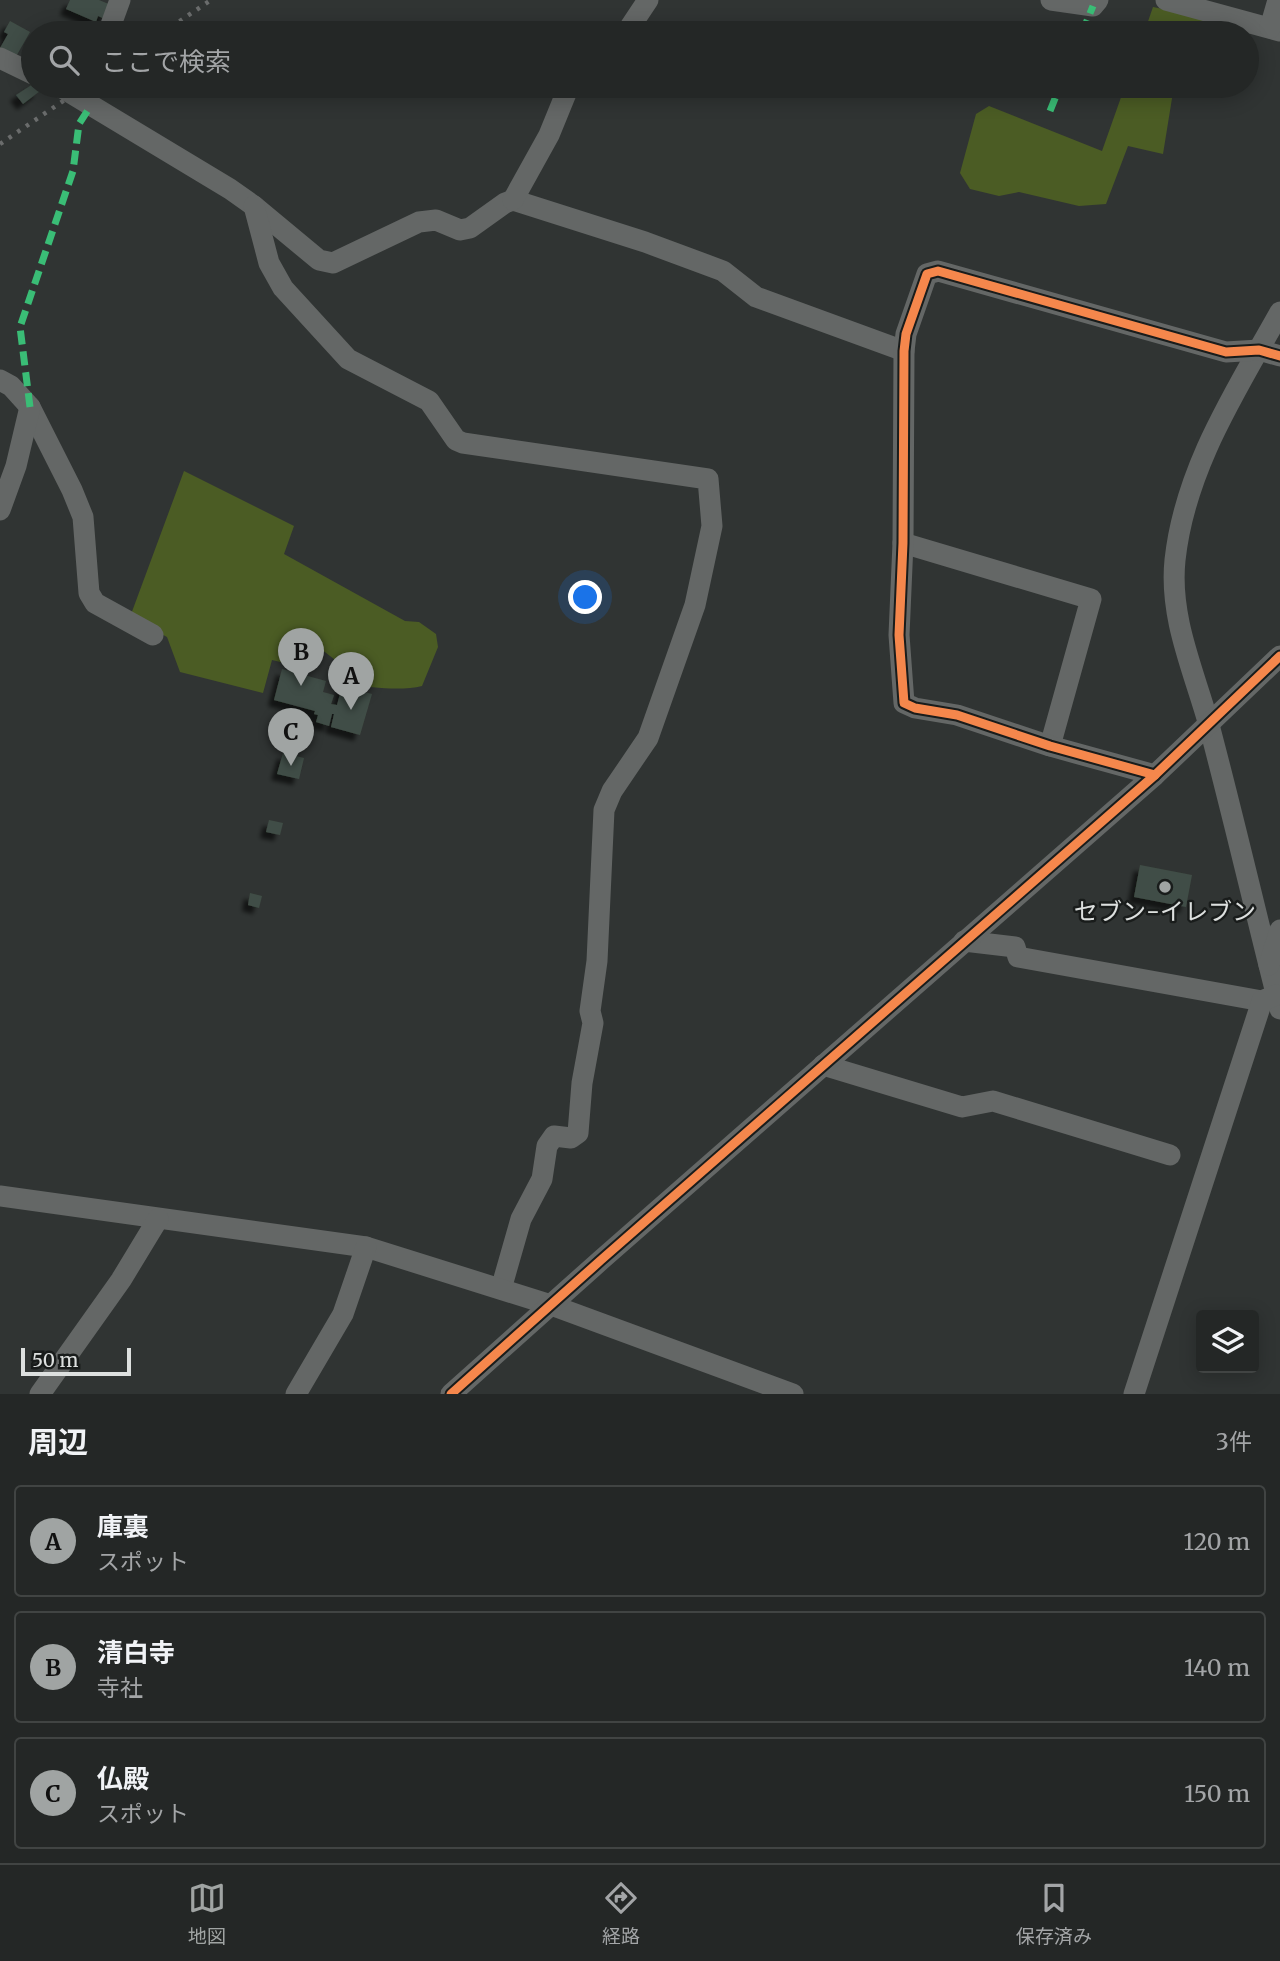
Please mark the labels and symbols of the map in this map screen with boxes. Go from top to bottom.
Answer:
your location [568,580,602,614]
pin: B [278,628,324,686]
pin: A [328,652,374,710]
pin: C [268,708,314,766]
marker: セブン-イレブン [1157,879,1173,895]
place label: セブン-イレブン [1074,896,1256,927]
scale bar [21,1345,131,1377]

